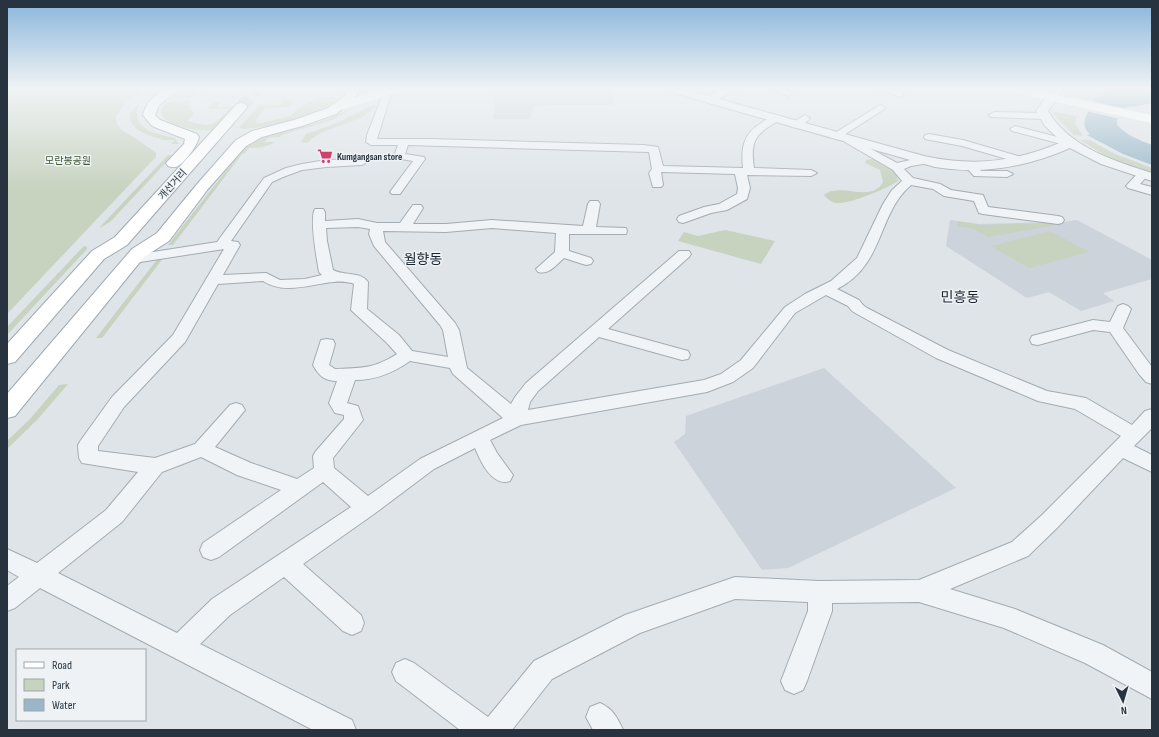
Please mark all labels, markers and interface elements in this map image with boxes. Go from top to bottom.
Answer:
supermarket icon: Kumgangsan store [316,147,334,165]
place label: Kumgangsan store [337,151,402,163]
park label: 모란봉공원 [45,155,91,167]
street label: 개선거리 [156,167,190,202]
district label: 월향동 [404,251,442,268]
district label: 민흥동 [941,289,979,306]
legend [16,649,146,721]
text: Road [52,658,72,673]
text: Park [52,678,70,693]
north arrow [1103,681,1143,721]
text: Water [52,698,76,713]
text: N [1120,704,1127,717]

